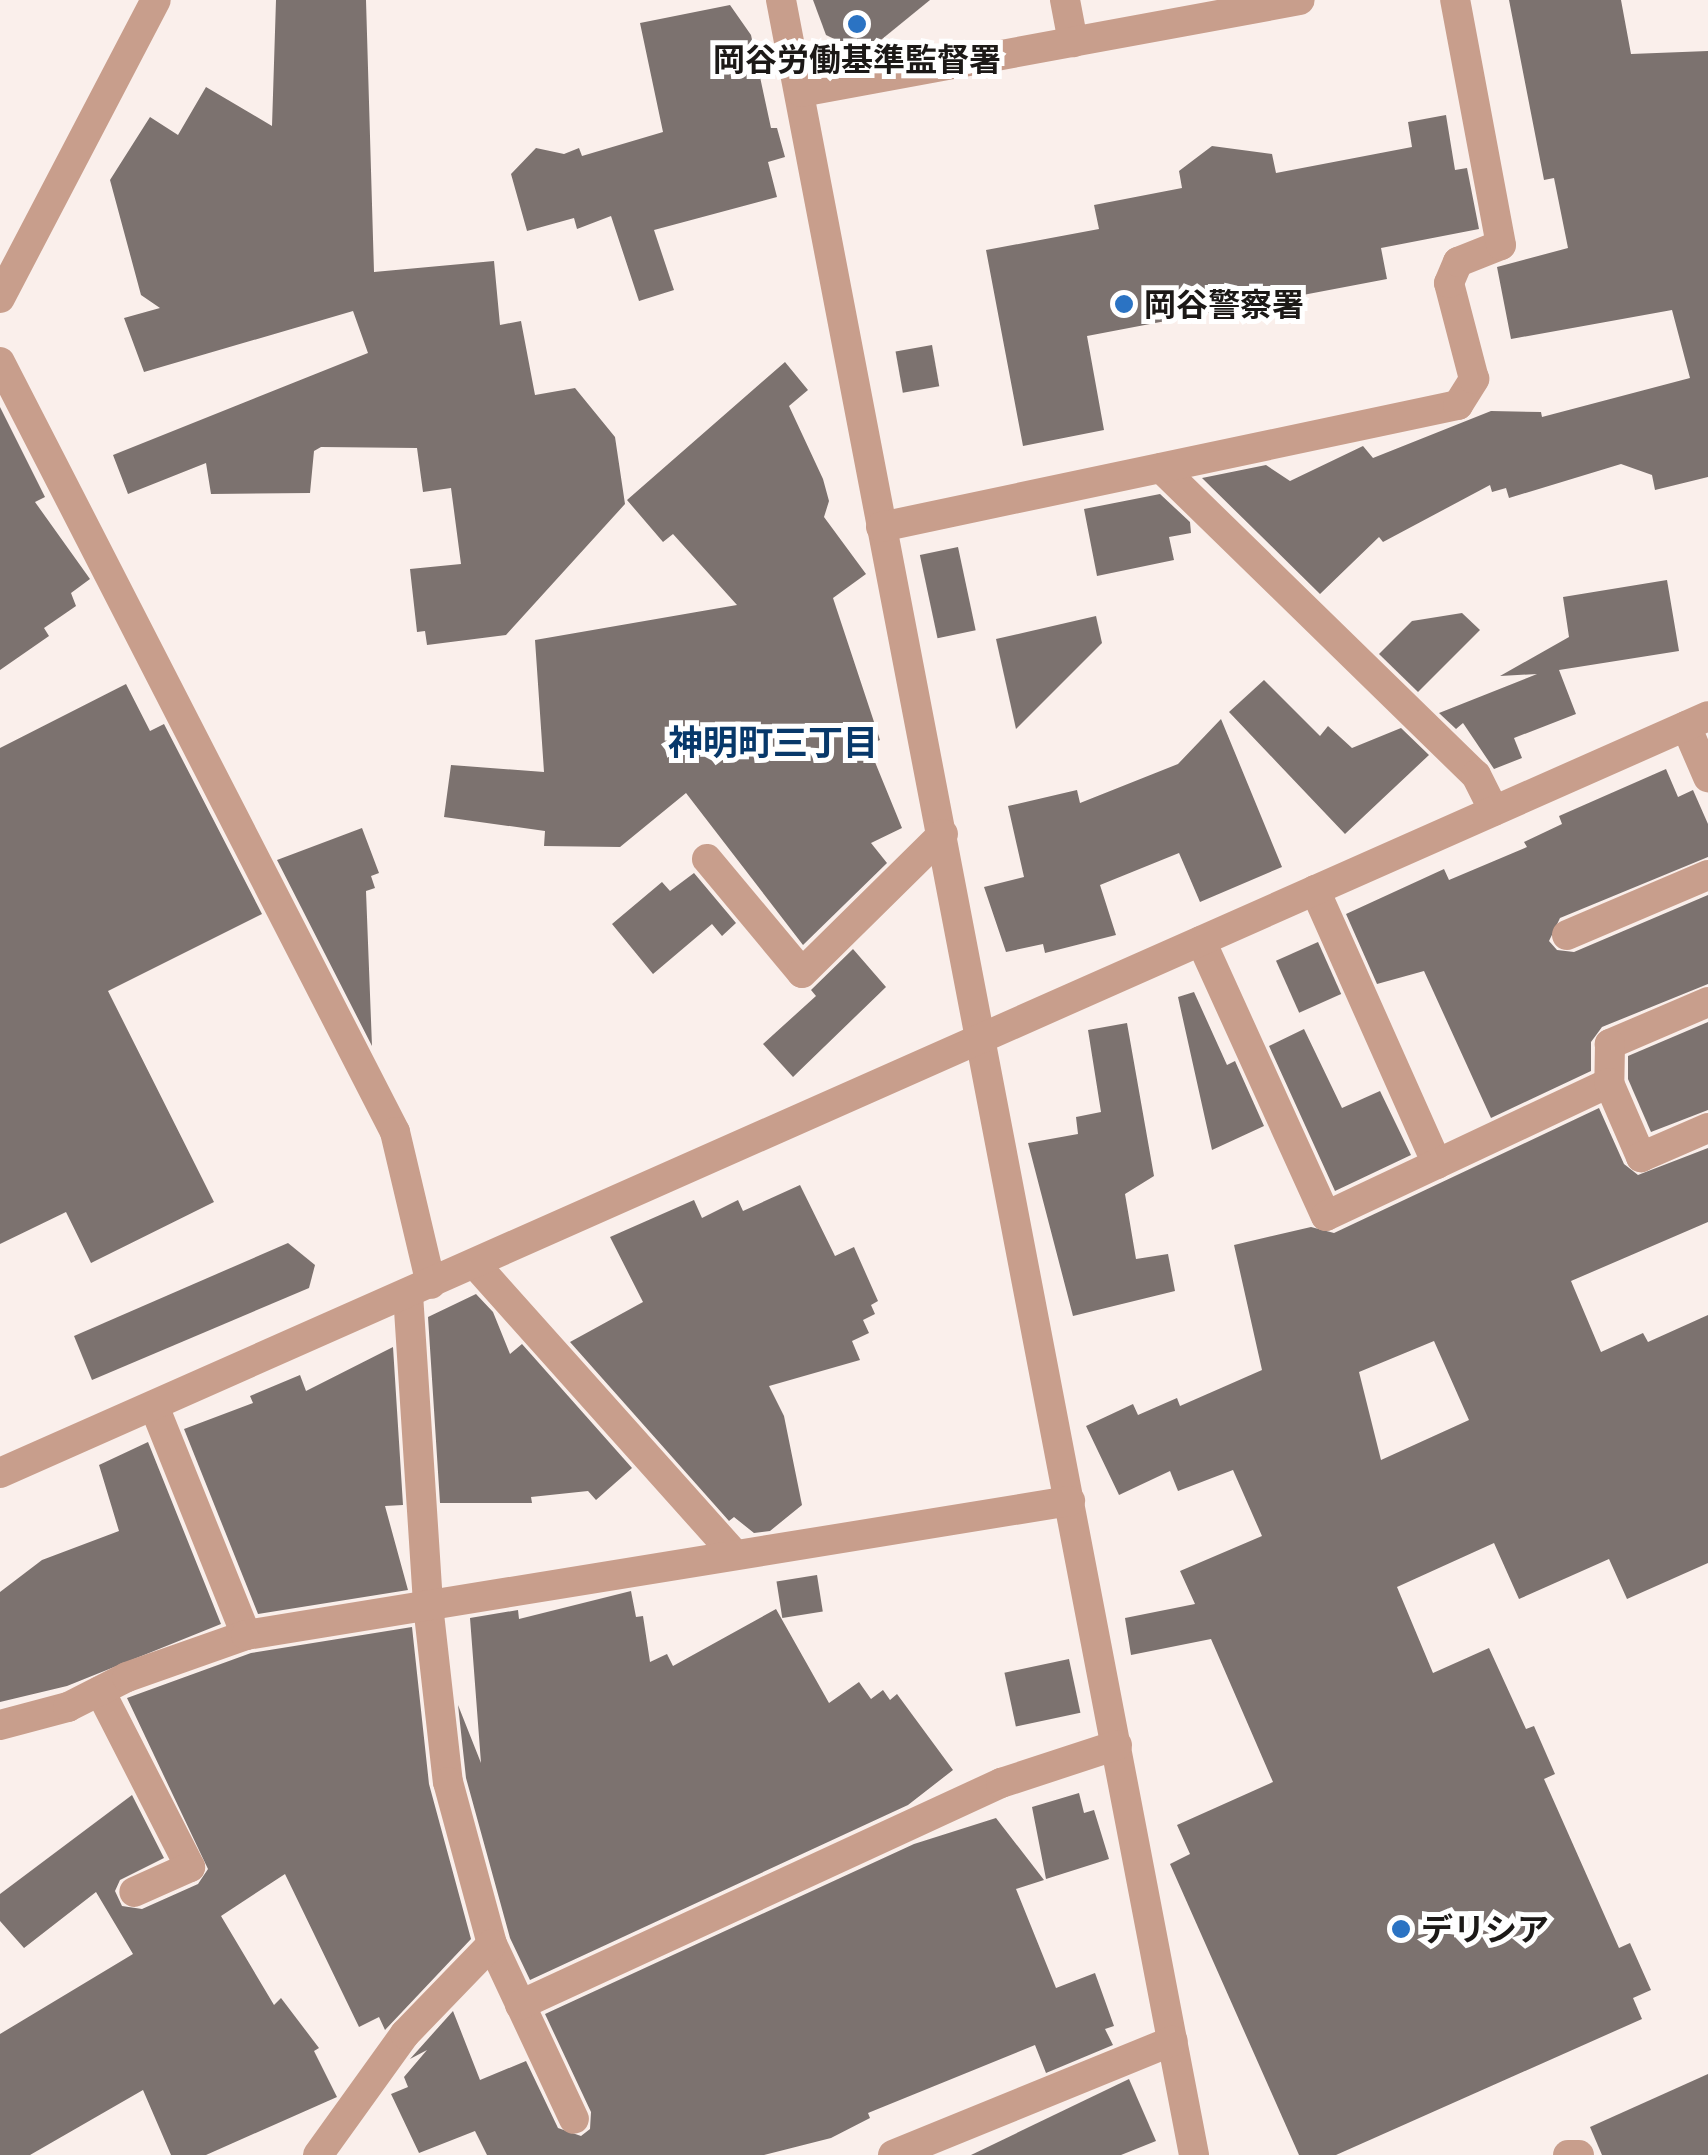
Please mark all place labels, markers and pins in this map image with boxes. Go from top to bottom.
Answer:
marker: 岡谷労働基準監督署 [846,13,868,35]
place label: 岡谷労働基準監督署 [713,40,1001,78]
place label: 岡谷警察署 [1144,285,1304,323]
marker: 岡谷警察署 [1113,293,1135,315]
place label: デリシア [1421,1910,1549,1948]
marker: デリシア [1390,1918,1412,1940]

